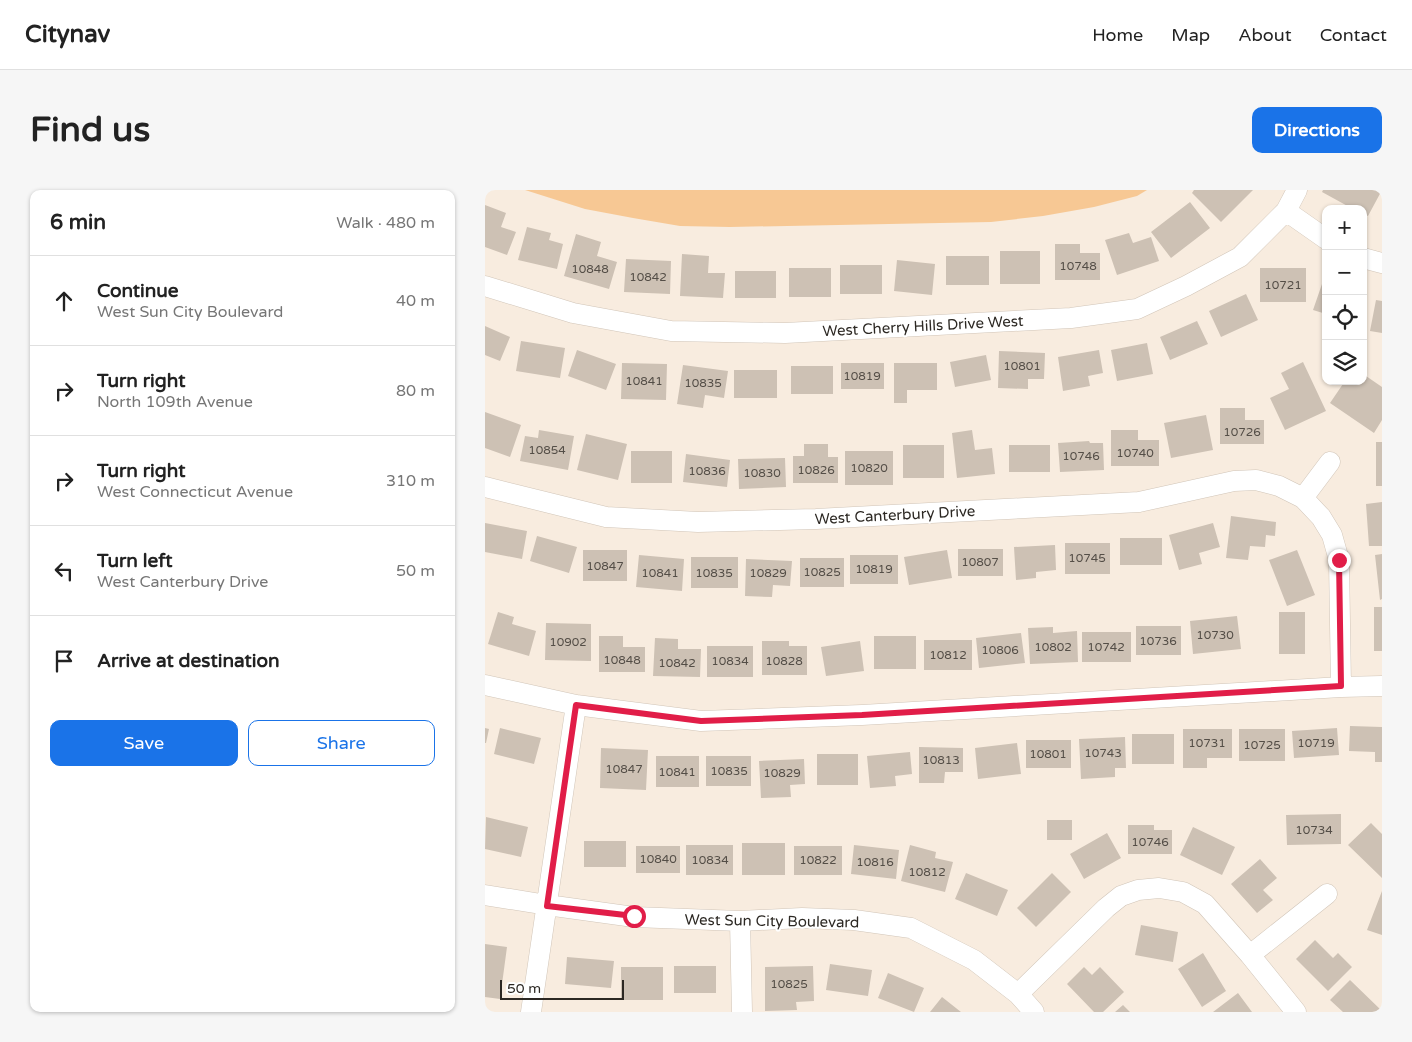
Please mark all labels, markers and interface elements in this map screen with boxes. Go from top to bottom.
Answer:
text: Citynav [25,20,110,49]
text: Home [1092,24,1143,46]
text: Map [1171,24,1210,46]
text: About [1238,24,1292,46]
text: Contact [1320,24,1387,46]
button: Directions [1252,107,1382,153]
text: Find us [30,109,150,151]
map controls [1322,205,1367,385]
button: + [1322,205,1367,250]
text: 6 min [50,210,106,235]
text: Walk · 480 m [336,213,435,233]
button: − [1322,250,1367,295]
house number: 10748 [1059,259,1097,273]
house number: 10848 [571,262,609,276]
house number: 10842 [629,270,667,284]
house number: 10721 [1264,278,1302,292]
text: Continue [97,280,179,302]
icon: ahead [50,287,78,315]
text: 40 m [396,291,435,311]
button: locate [1322,295,1367,340]
text: West Sun City Boulevard [97,302,283,322]
street label: West Cherry Hills Drive West [822,312,1024,340]
button: layers [1322,340,1367,385]
house number: 10801 [1003,359,1041,373]
house number: 10819 [843,369,881,383]
text: Turn right [97,370,185,392]
house number: 10841 [625,374,663,388]
house number: 10835 [684,376,722,390]
icon: right [50,377,78,405]
text: 80 m [396,381,435,401]
text: North 109th Avenue [97,392,253,412]
house number: 10726 [1223,425,1261,439]
house number: 10854 [528,443,566,457]
house number: 10740 [1116,446,1154,460]
house number: 10746 [1062,449,1100,463]
text: Turn right [97,460,185,482]
house number: 10820 [850,461,888,475]
house number: 10826 [797,463,835,477]
house number: 10836 [688,464,726,478]
house number: 10830 [743,466,781,480]
icon: right [50,467,78,495]
text: 310 m [386,471,435,491]
text: West Connecticut Avenue [97,482,293,502]
street label: West Canterbury Drive [814,502,976,528]
route end [1328,549,1351,572]
text: Turn left [97,550,173,572]
house number: 10745 [1068,551,1106,565]
house number: 10807 [961,555,999,569]
icon: left [50,557,78,585]
house number: 10847 [586,559,624,573]
text: 50 m [396,561,435,581]
house number: 10819 [855,562,893,576]
house number: 10825 [803,565,841,579]
house number: 10841 [641,566,679,580]
house number: 10835 [695,566,733,580]
house number: 10829 [749,566,787,580]
text: West Canterbury Drive [97,572,268,592]
house number: 10730 [1196,628,1234,642]
house number: 10736 [1139,634,1177,648]
house number: 10902 [549,635,587,649]
house number: 10802 [1034,640,1072,654]
house number: 10742 [1087,640,1125,654]
house number: 10806 [981,643,1019,657]
icon: arrive [50,647,78,675]
house number: 10812 [929,648,967,662]
text: Arrive at destination [97,650,280,672]
house number: 10848 [603,653,641,667]
house number: 10834 [711,654,749,668]
house number: 10828 [765,654,803,668]
house number: 10842 [658,656,696,670]
button: Save [50,720,238,766]
button: Share [248,720,435,766]
house number: 10731 [1188,736,1226,750]
house number: 10719 [1297,736,1335,750]
house number: 10725 [1243,738,1281,752]
house number: 10743 [1084,746,1122,760]
house number: 10801 [1029,747,1067,761]
house number: 10813 [922,753,960,767]
house number: 10847 [605,762,643,776]
house number: 10835 [710,764,748,778]
house number: 10841 [658,765,696,779]
house number: 10829 [763,766,801,780]
house number: 10734 [1295,823,1333,837]
house number: 10746 [1131,835,1169,849]
house number: 10840 [639,852,677,866]
house number: 10834 [691,853,729,867]
house number: 10822 [799,853,837,867]
house number: 10816 [856,855,894,869]
house number: 10812 [908,865,946,879]
route start [623,905,646,928]
street label: West Sun City Boulevard [684,910,860,932]
scale bar [500,977,624,1000]
house number: 10825 [770,977,808,991]
text: 50 m [507,980,541,997]

